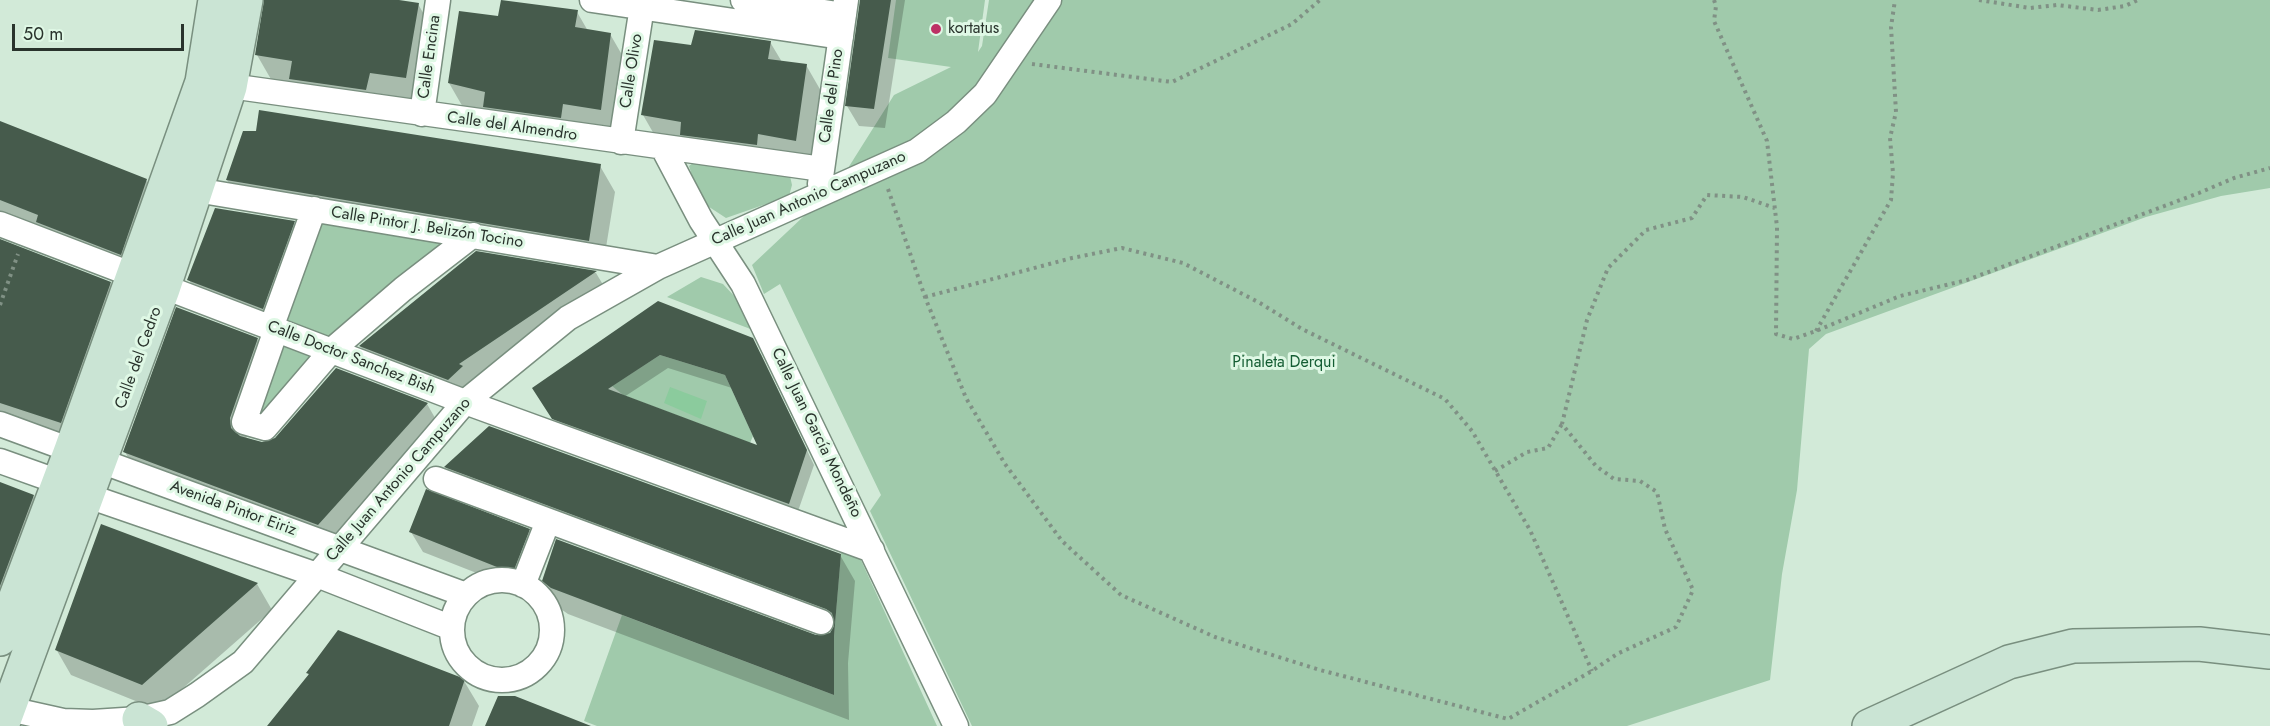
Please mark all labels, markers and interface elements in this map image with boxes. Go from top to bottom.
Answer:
scale bar [15,12,188,50]
street label: Calle Encina [415,14,445,100]
place label: kortatus [948,19,999,39]
text: 50 m [23,21,63,47]
marker: kortatus [929,22,943,36]
street label: Calle Olivo [617,32,647,110]
street label: Calle del Pino [816,48,848,144]
street label: Calle del Almendro [446,108,578,146]
street label: Calle Juan Antonio Campuzano [709,147,909,251]
street label: Calle Pintor J. Belizón Tocino [330,203,524,253]
street label: Calle del Cedro [112,304,166,412]
street label: Calle Doctor Sanchez Bish [264,317,438,399]
street label: Calle Juan García Mondeño [767,345,865,521]
park label: Pinaleta Derqui [1232,353,1336,373]
street label: Calle Juan Antonio Campuzano [323,394,475,566]
street label: Avenida Pintor Eiriz [167,477,299,541]

